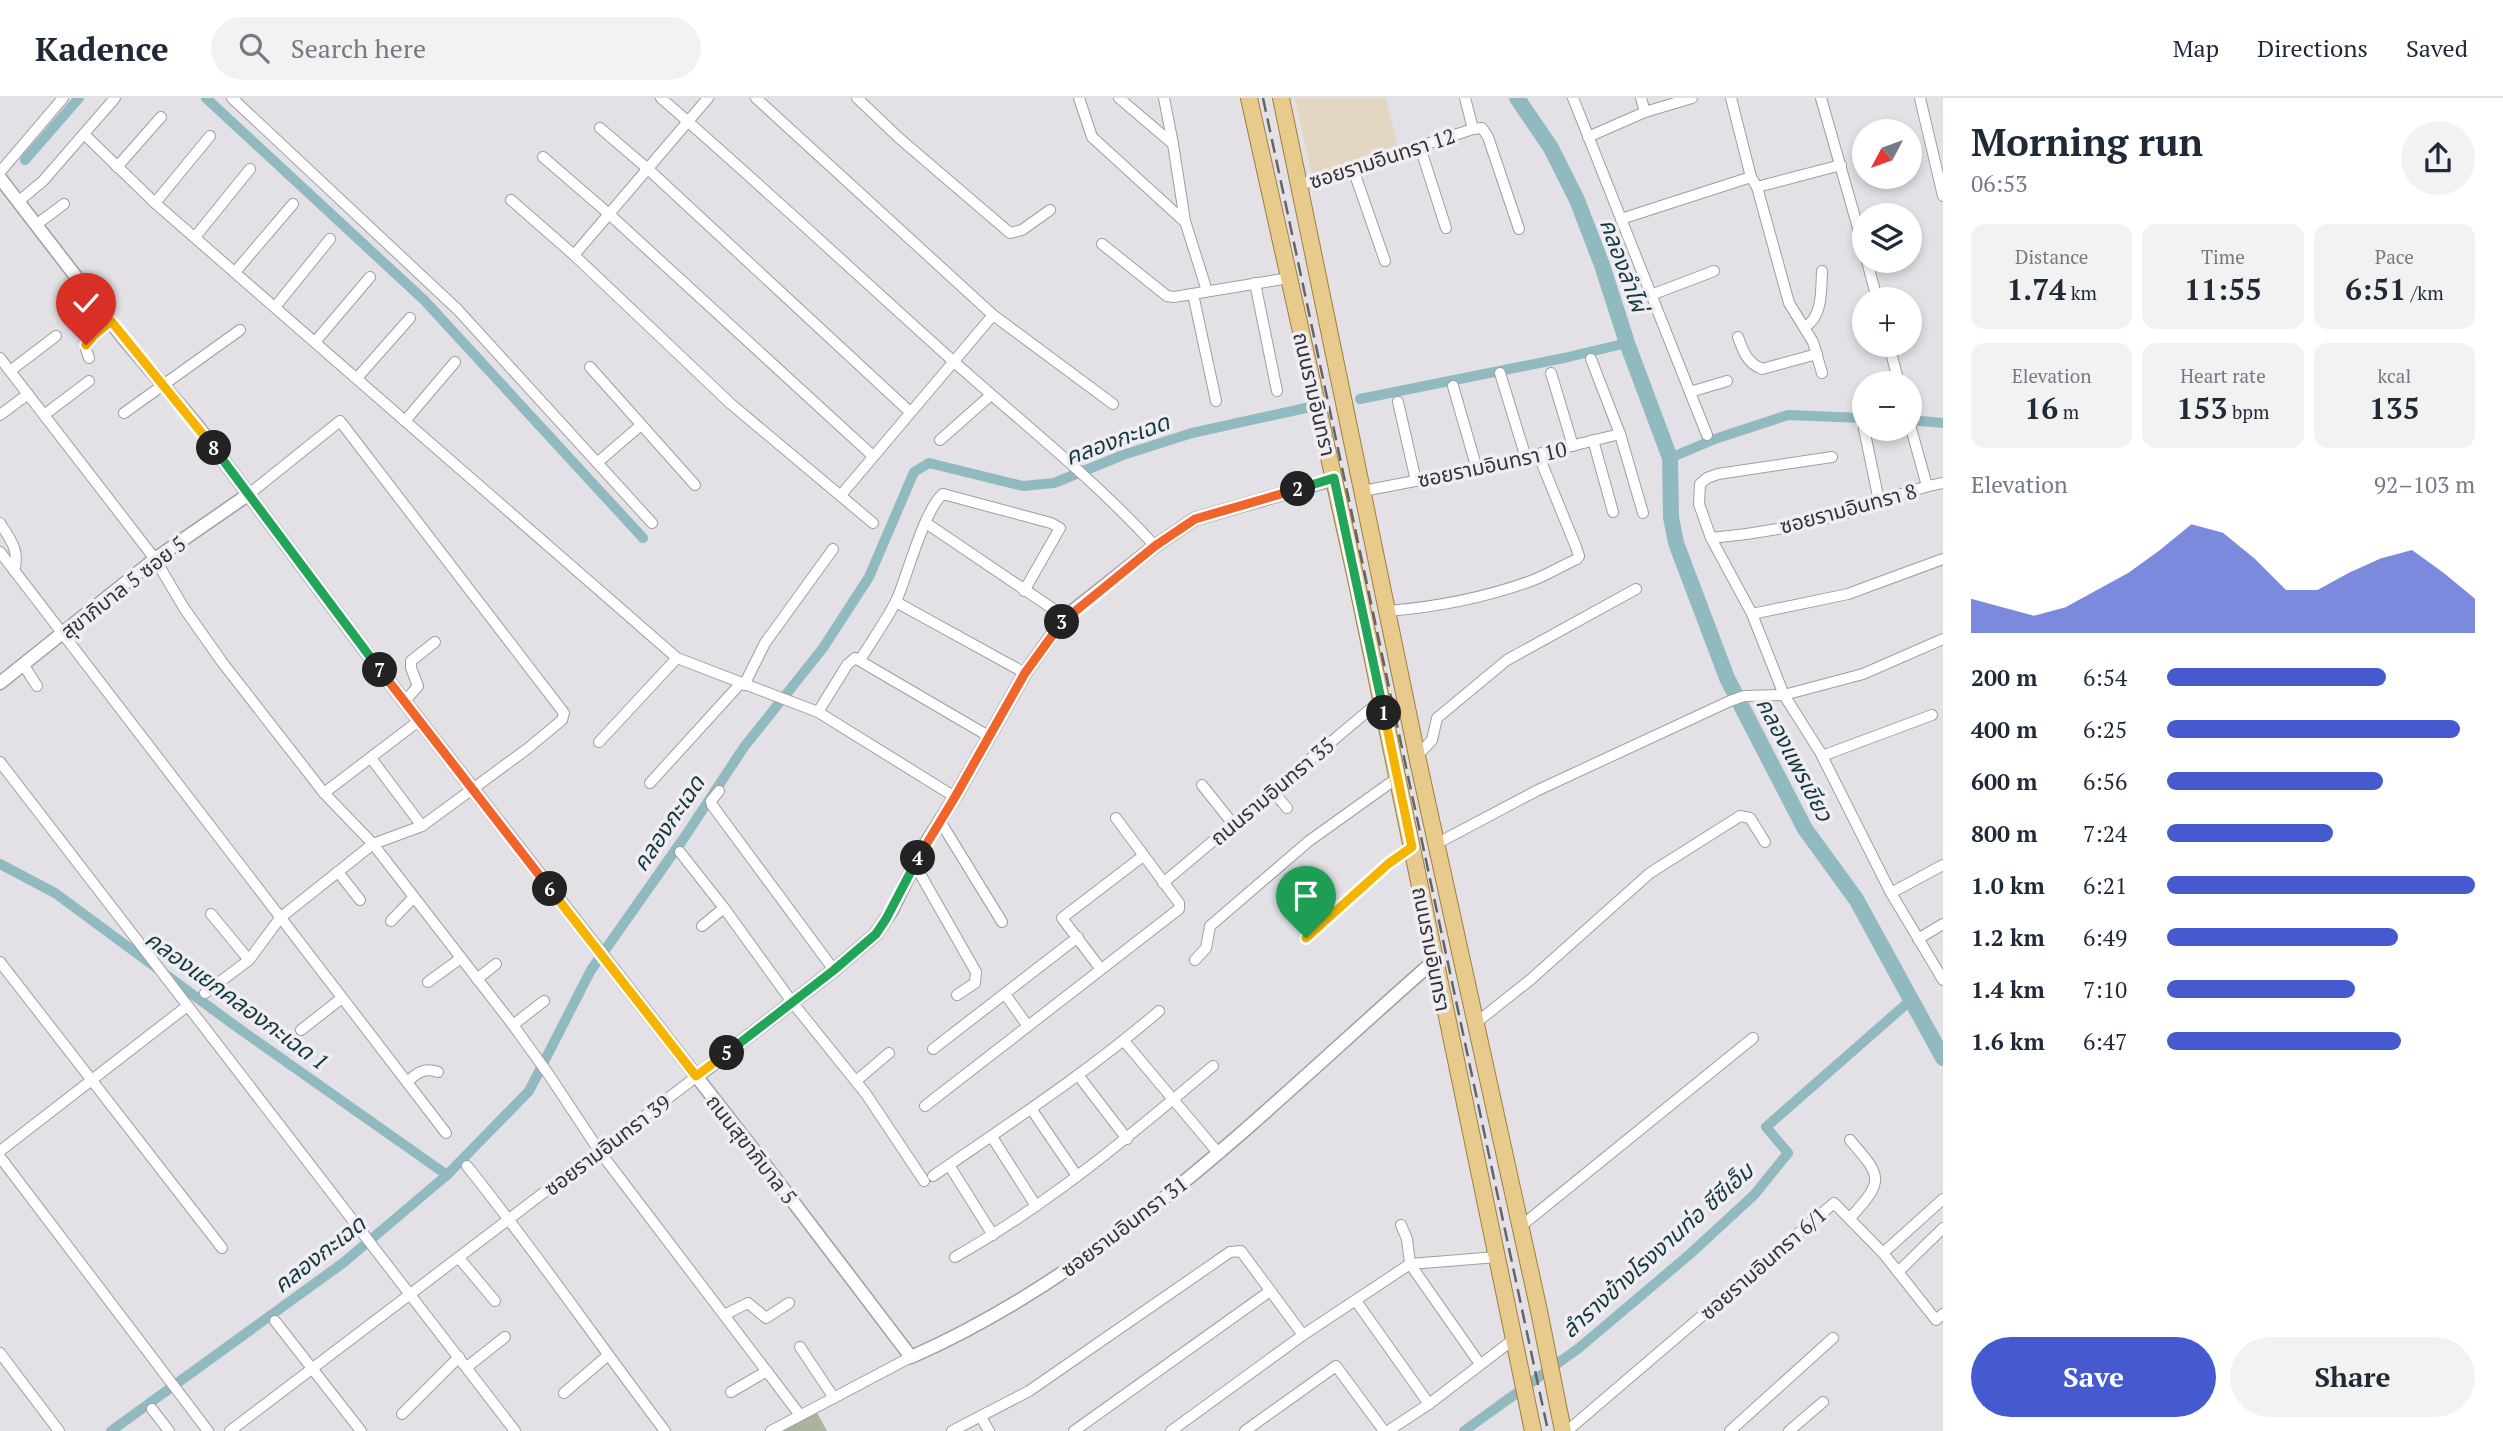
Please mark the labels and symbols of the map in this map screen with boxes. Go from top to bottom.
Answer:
north arrow [1852,119,1922,189]
street label: ซอยรามอินทรา 12 [1305,121,1459,195]
water label: คลองลำไผ่ [1593,214,1656,319]
pin [56,273,116,345]
street label: ถนนรามอินทรา [1287,329,1343,459]
water label: คลองกะเฉด [1060,406,1174,472]
pin: 8 [196,430,232,466]
street label: ซอยรามอินทรา 10 [1415,435,1569,493]
pin: 2 [1280,472,1316,506]
street label: ซอยรามอินทรา 8 [1776,476,1920,540]
street label: สุขาภิบาล 5 ซอย 5 [55,529,191,645]
pin: 3 [1044,604,1080,640]
pin: 7 [362,652,398,688]
water label: คลองแพรเขียว [1749,691,1841,827]
pin: 1 [1366,696,1402,730]
street label: ถนนรามอินทรา 35 [1204,731,1340,851]
water label: คลองกะเฉด [625,768,712,877]
pin: 4 [900,840,936,876]
pin [1276,866,1336,938]
pin: 6 [532,872,568,906]
street label: ถนนรามอินทรา [1406,884,1458,1014]
water label: คลองแยกคลองกะเฉด 1 [139,923,335,1077]
pin: 5 [710,1035,744,1070]
street label: ซอยรามอินทรา 39 [538,1088,676,1202]
street label: ถนนสุขาภิบาล 5 [700,1088,804,1210]
water label: ลำรางข้างโรงงานท่อ ซีซีเอ็ม [1554,1154,1761,1345]
street label: ซอยรามอินทรา 31 [1055,1169,1193,1283]
street label: ซอยรามอินทรา 6/1 [1694,1200,1832,1326]
water label: คลองกะเฉด [267,1208,372,1300]

